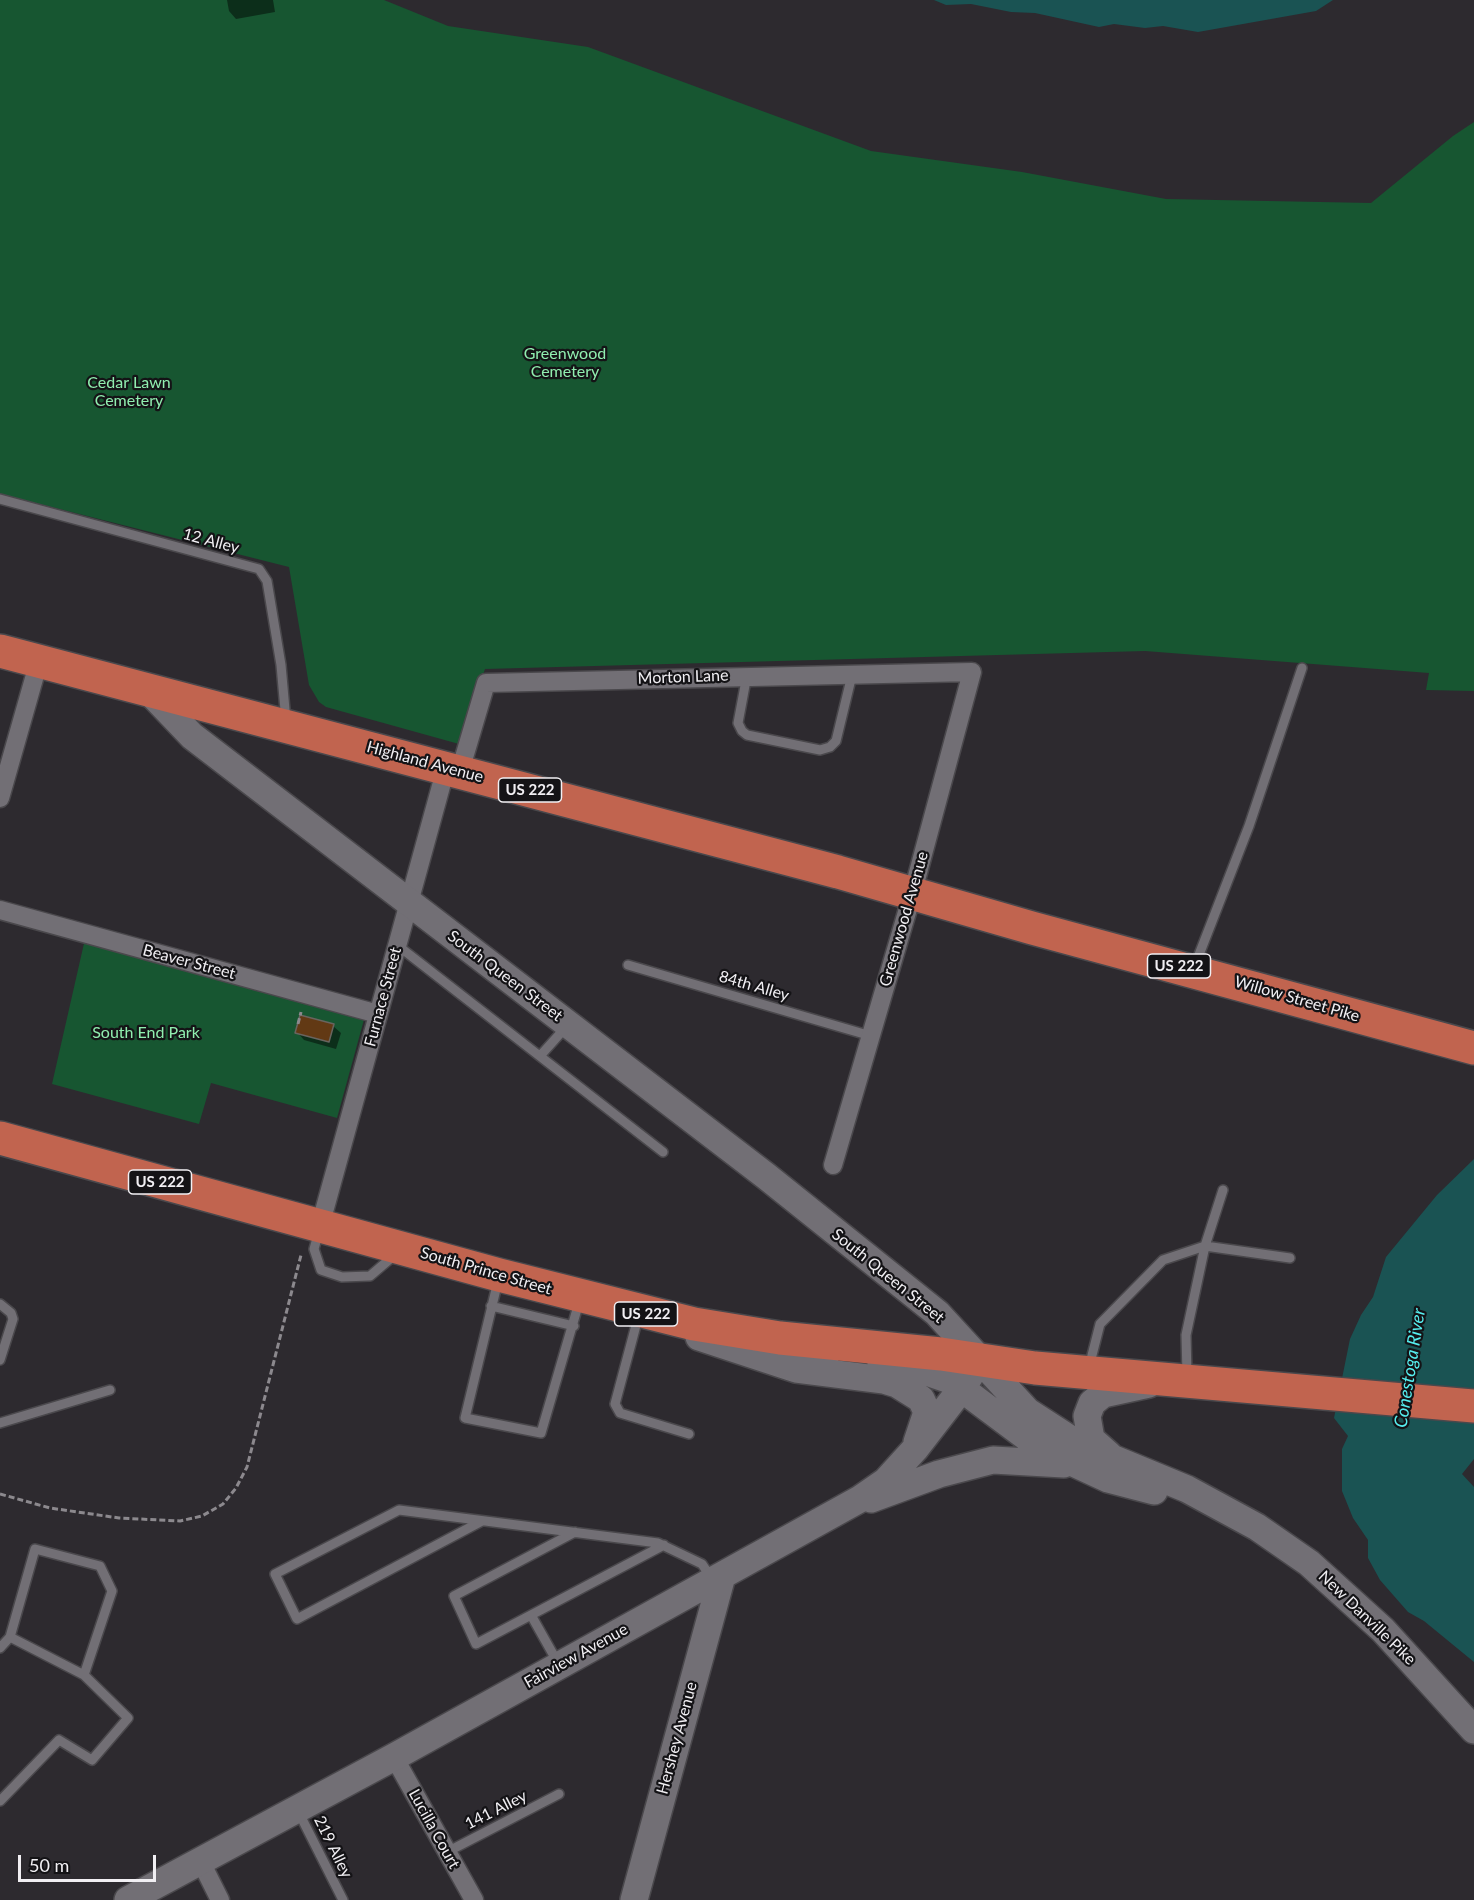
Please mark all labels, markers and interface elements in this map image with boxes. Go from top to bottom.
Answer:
park label: Greenwood Cemetery [524,344,606,382]
park label: Cedar Lawn Cemetery [87,373,171,411]
street label: 12 Alley [181,524,241,558]
street label: Morton Lane [637,666,729,688]
street label: Highland Avenue [365,737,485,787]
road number: US 222 [498,778,562,802]
street label: Greenwood Avenue [876,849,932,989]
street label: South Queen Street [444,926,566,1026]
street label: Beaver Street [141,940,237,984]
street label: Furnace Street [360,945,406,1049]
road number: US 222 [1148,954,1210,978]
street label: 84th Alley [717,967,791,1005]
street label: Willow Street Pike [1232,972,1362,1026]
park label: South End Park [92,1023,200,1043]
road number: US 222 [128,1170,192,1194]
street label: South Queen Street [828,1225,948,1327]
street label: South Prince Street [418,1243,554,1299]
road number: US 222 [614,1302,678,1326]
water label: Conestoga River [1390,1307,1430,1429]
street label: New Danville Pike [1315,1567,1419,1669]
street label: Fairview Avenue [521,1620,631,1692]
street label: Hershey Avenue [653,1680,701,1796]
street label: Lucilla Court [404,1786,464,1872]
street label: 141 Alley [462,1786,530,1834]
street label: 219 Alley [310,1813,356,1881]
scale bar [21,1843,159,1881]
text: 50 m [29,1854,69,1876]

